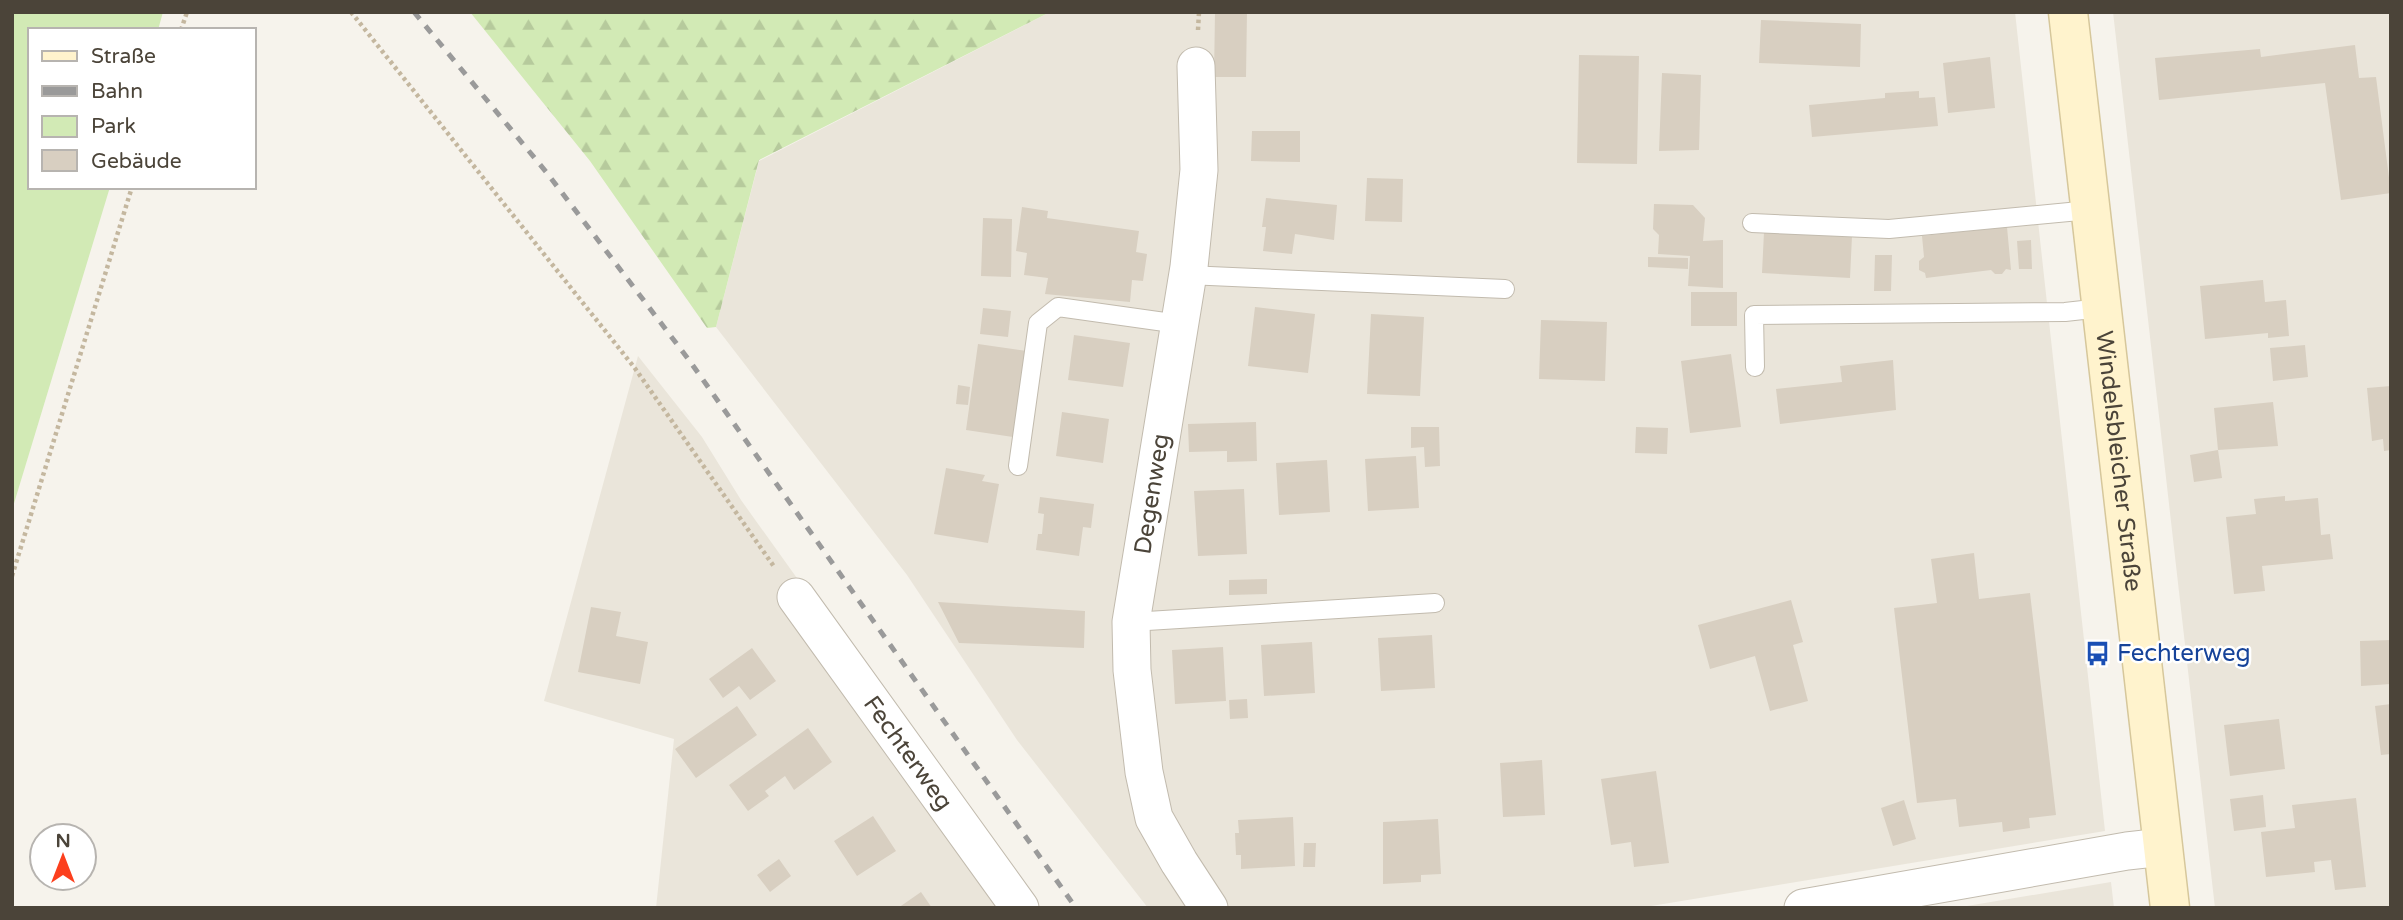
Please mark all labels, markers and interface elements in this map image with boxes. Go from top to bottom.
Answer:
legend [28,28,256,189]
text: Straße [91,44,156,69]
text: Bahn [91,79,143,104]
text: Park [91,114,136,139]
text: Gebäude [91,149,182,174]
street label: Windelsbleicher Straße [2090,329,2148,593]
street label: Degenweg [1128,432,1176,556]
bus stop icon: Fechterweg [2083,639,2111,667]
place label: Fechterweg [2117,639,2251,668]
street label: Fechterweg [857,690,959,816]
north arrow [28,822,98,892]
text: N [55,830,71,852]

